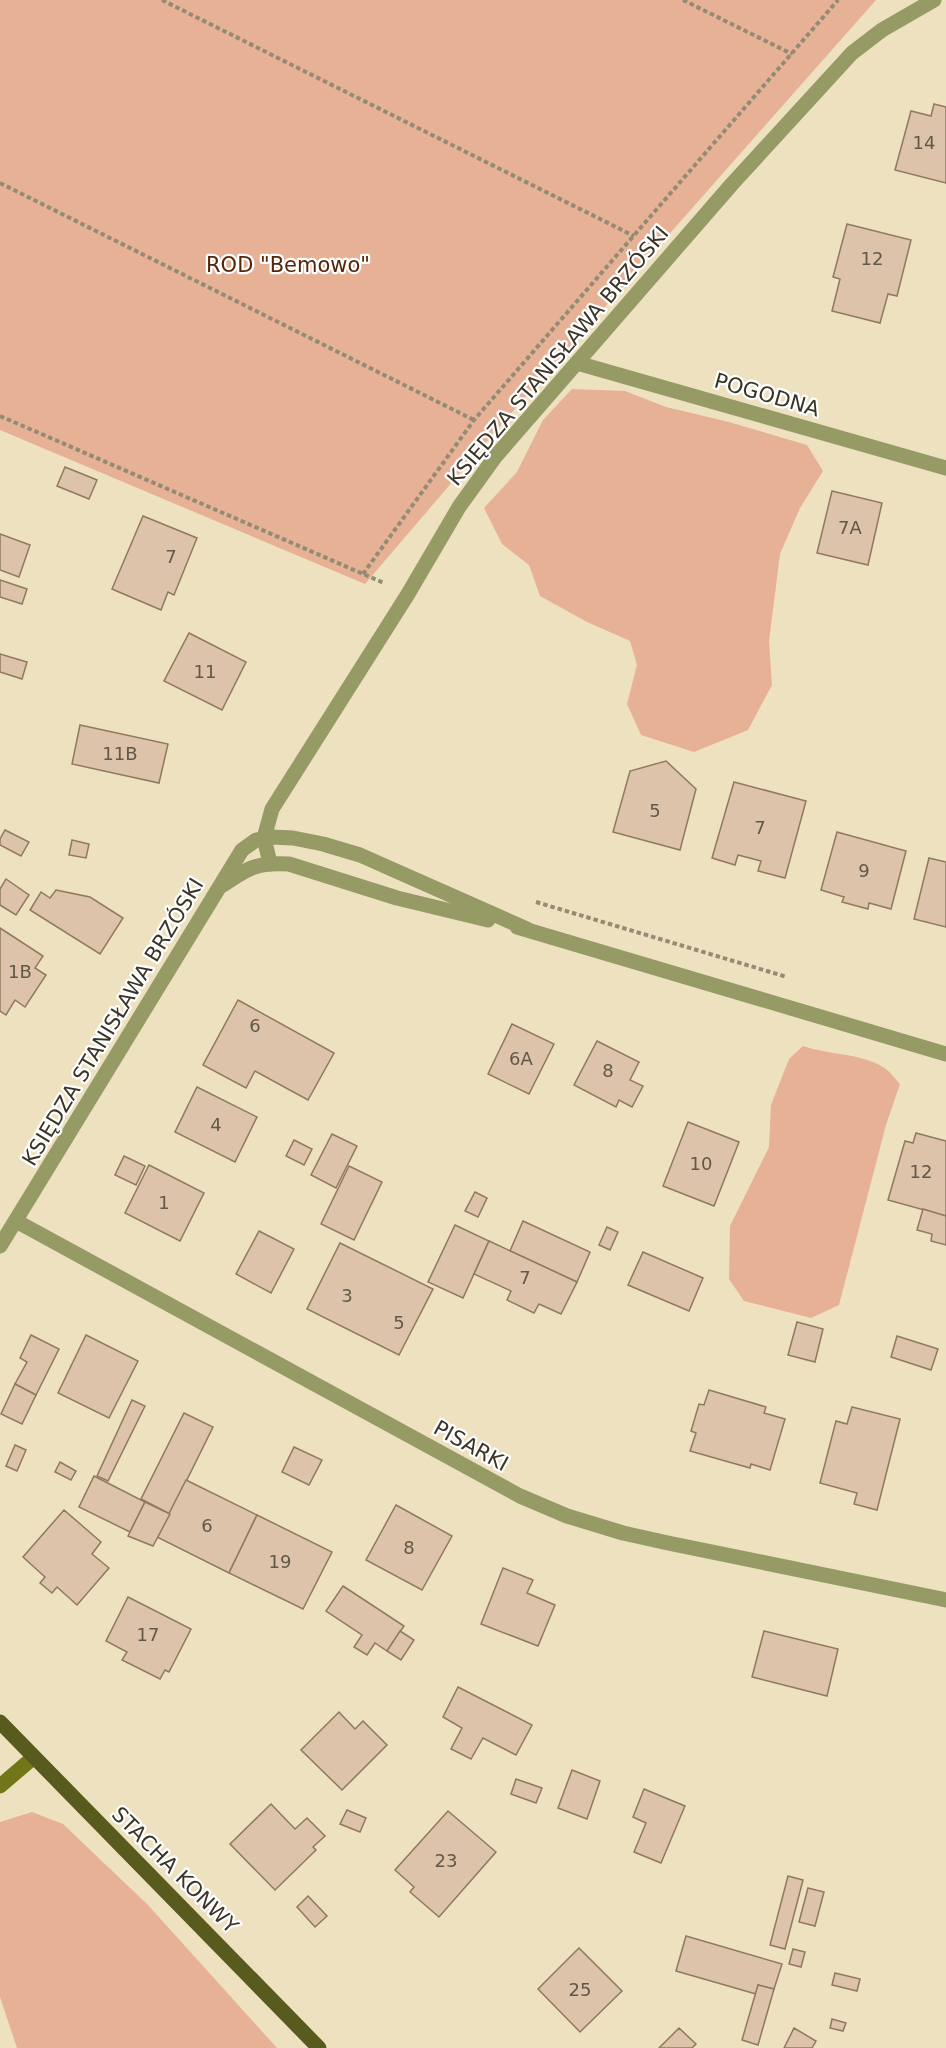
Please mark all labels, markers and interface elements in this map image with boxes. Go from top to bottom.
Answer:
house number: 14 [913,132,935,153]
street label: KSIĘDZA STANISŁAWA BRZÓSKI [442,221,674,491]
house number: 12 [861,248,883,269]
park label: ROD "Bemowo" [206,253,370,277]
street label: POGODNA [712,369,823,422]
house number: 7A [838,517,863,538]
house number: 7 [165,546,177,567]
house number: 11 [194,661,216,682]
house number: 11B [102,743,138,764]
house number: 5 [649,800,661,821]
house number: 7 [754,817,766,838]
house number: 9 [858,860,870,881]
street label: KSIĘDZA STANISŁAWA BRZÓSKI [17,873,209,1170]
house number: 1B [8,961,32,982]
house number: 6 [249,1015,261,1036]
house number: 6A [509,1048,534,1069]
house number: 8 [602,1060,614,1081]
house number: 4 [210,1114,222,1135]
house number: 10 [690,1153,712,1174]
house number: 12 [910,1161,932,1182]
house number: 1 [158,1192,170,1213]
house number: 7 [519,1267,531,1288]
house number: 3 [341,1285,353,1306]
house number: 5 [393,1312,405,1333]
street label: PISARKI [430,1416,512,1476]
house number: 6 [201,1515,213,1536]
house number: 8 [403,1537,415,1558]
house number: 19 [269,1551,291,1572]
house number: 17 [137,1624,159,1645]
street label: STACHA KONWY [107,1802,243,1938]
house number: 23 [435,1850,457,1871]
house number: 25 [569,1979,591,2000]

